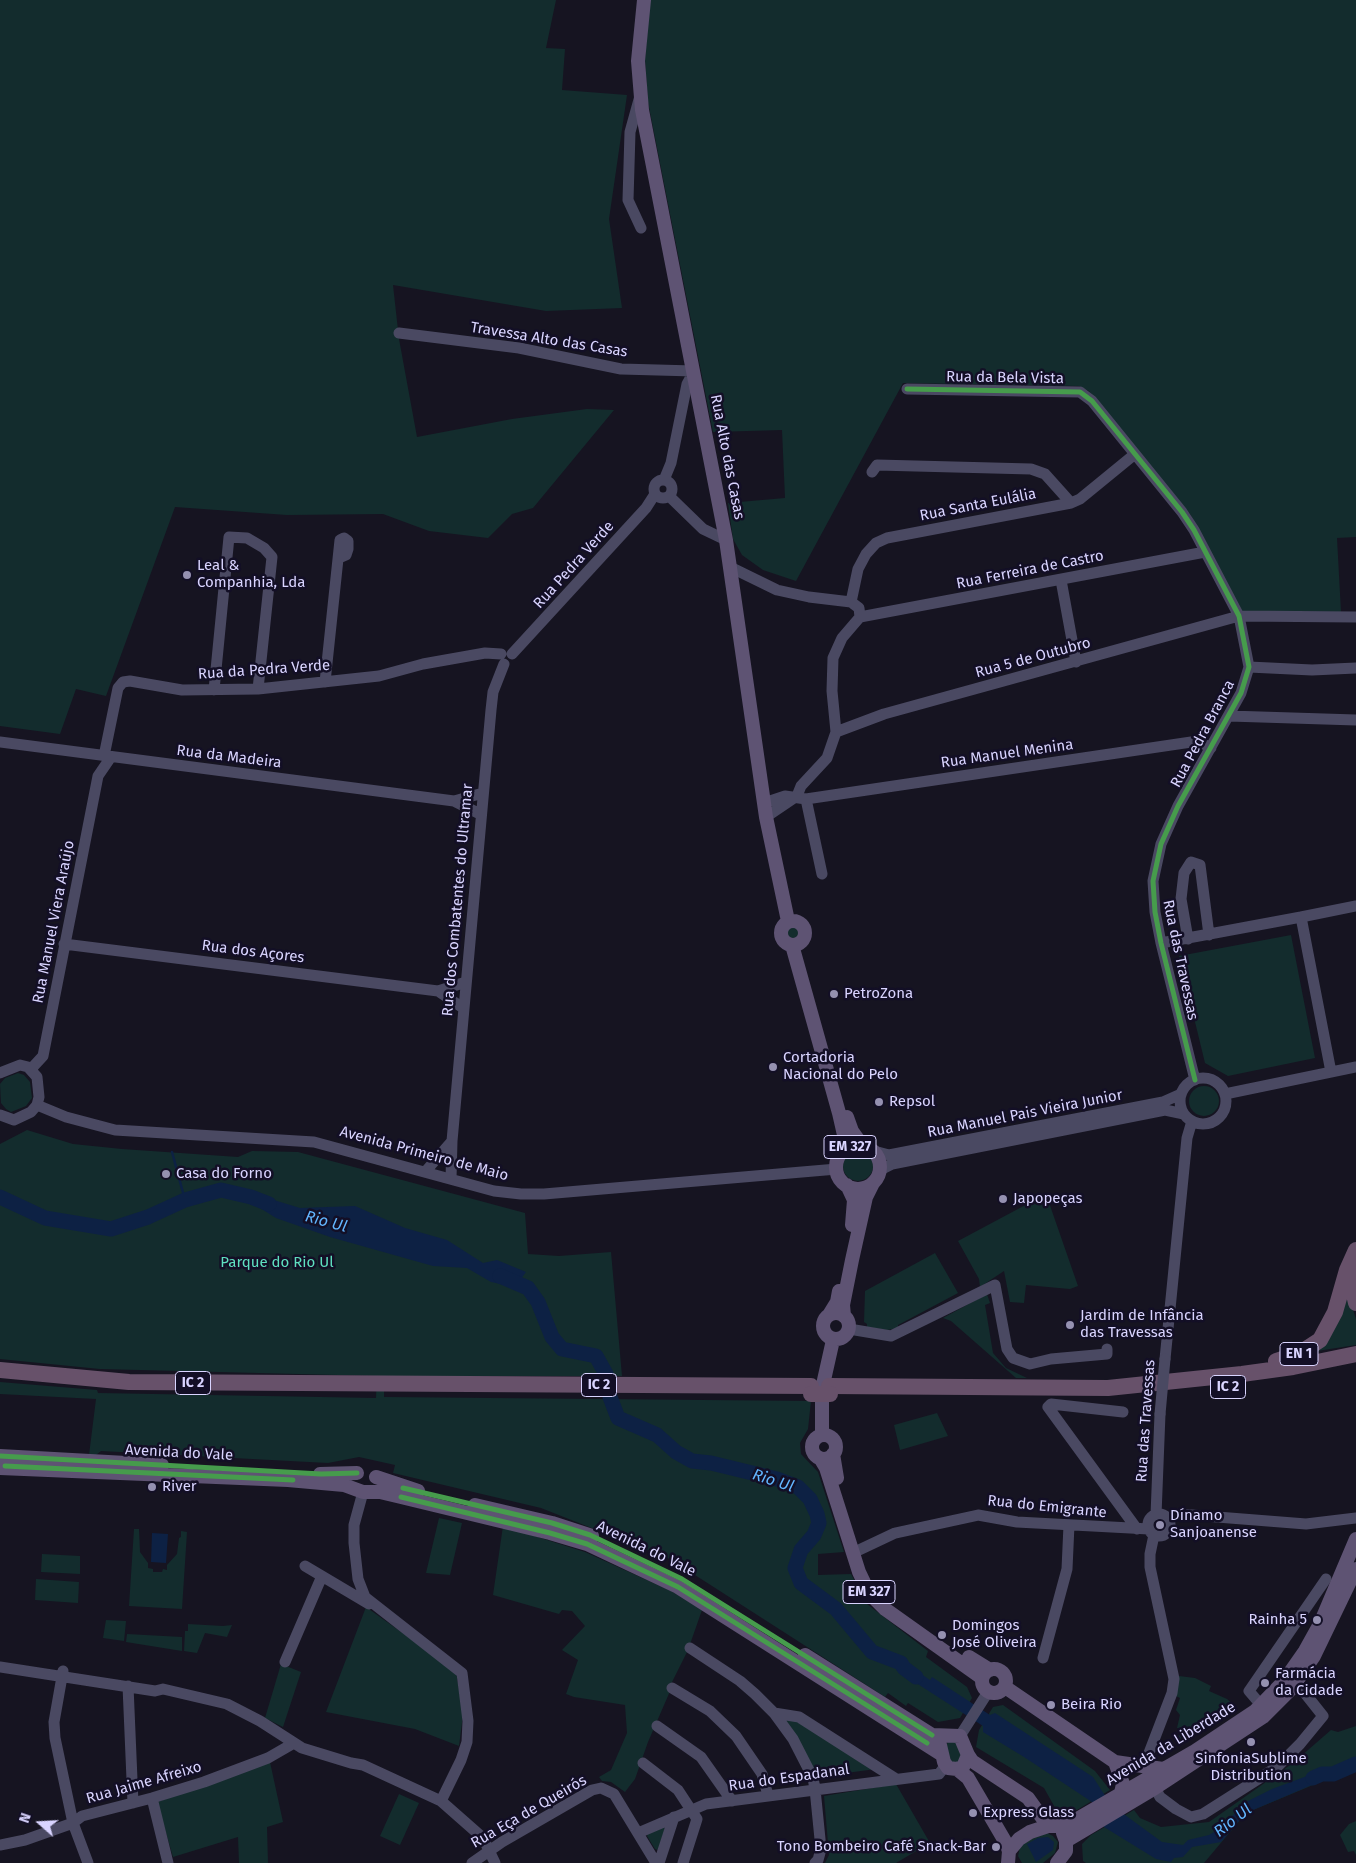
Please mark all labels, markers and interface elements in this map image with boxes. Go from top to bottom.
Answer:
street label: Travessa Alto das Casas [469,319,629,361]
street label: Rua da Bela Vista [946,368,1064,388]
street label: Rua Alto das Casas [706,393,748,521]
street label: Rua Santa Eulália [918,485,1038,525]
street label: Rua Pedra Verde [530,518,618,612]
street label: Rua Ferreira de Castro [955,547,1105,593]
place label: Leal & Companhia, Lda [197,557,305,592]
marker: Leal & Companhia, Lda [181,569,193,581]
street label: Rua 5 de Outubro [973,634,1093,682]
street label: Rua da Pedra Verde [197,656,331,684]
street label: Rua Pedra Branca [1167,677,1239,791]
street label: Rua Manuel Menina [940,736,1074,772]
street label: Rua da Madeira [175,742,283,772]
street label: Rua dos Combatentes do Ultramar [439,783,477,1017]
street label: Rua Manuel Viera Araújo [29,839,79,1005]
street label: Rua das Travessas [1158,898,1202,1022]
street label: Rua dos Açores [201,937,305,967]
place label: PetroZona [844,985,913,1003]
marker: PetroZona [828,988,840,1000]
place label: Cortadoria Nacional do Pelo [783,1049,898,1084]
marker: Cortadoria Nacional do Pelo [767,1061,779,1073]
street label: Rua Manuel Pais Vieira Junior [926,1086,1124,1142]
place label: Repsol [889,1093,935,1111]
marker: Repsol [873,1096,885,1108]
street label: Avenida Primeiro de Maio [338,1123,510,1185]
road number: EM 327 [824,1136,876,1158]
place label: Casa do Forno [176,1165,272,1183]
marker: Casa do Forno [160,1168,172,1180]
place label: Japopeças [1013,1190,1083,1208]
marker: Japopeças [997,1193,1009,1205]
water label: Rio Ul [303,1207,349,1237]
park label: Parque do Rio Ul [220,1254,334,1272]
place label: Jardim de Infância das Travessas [1080,1307,1204,1342]
marker: Jardim de Infância das Travessas [1064,1319,1076,1331]
road number: EN 1 [1280,1342,1318,1366]
street label: Rua das Travessas [1133,1359,1159,1483]
road number: IC 2 [176,1372,210,1395]
road number: IC 2 [582,1374,616,1396]
road number: IC 2 [1210,1375,1246,1398]
street label: Avenida do Vale [125,1441,233,1465]
water label: Rio Ul [750,1465,796,1497]
place label: River [162,1478,197,1496]
marker: River [146,1481,158,1493]
street label: Rua do Emigrante [986,1492,1108,1522]
place label: Dínamo Sanjoanense [1170,1507,1257,1542]
street label: Avenida do Vale [593,1517,699,1581]
marker: Dínamo Sanjoanense [1154,1519,1166,1531]
road number: EM 327 [843,1580,895,1604]
place label: Rainha 5 [1248,1611,1307,1629]
marker: Rainha 5 [1311,1614,1323,1626]
place label: Domingos José Oliveira [952,1617,1037,1652]
marker: Domingos José Oliveira [936,1629,948,1641]
place label: Farmácia da Cidade [1275,1665,1343,1700]
marker: Farmácia da Cidade [1259,1677,1271,1689]
place label: Beira Rio [1061,1696,1122,1714]
street label: Avenida da Liberdade [1103,1698,1239,1790]
marker: Beira Rio [1045,1699,1057,1711]
marker: SinfoniaSublime Distribution [1245,1736,1257,1748]
place label: SinfoniaSublime Distribution [1195,1750,1307,1785]
street label: Rua Jaime Afreixo [84,1758,204,1808]
street label: Rua do Espadanal [727,1761,851,1795]
street label: Rua Eça de Queirós [468,1772,590,1852]
north arrow [15,1798,65,1848]
water label: Rio Ul [1210,1800,1256,1842]
place label: Express Glass [983,1804,1074,1822]
marker: Express Glass [967,1807,979,1819]
text: N [16,1811,35,1825]
place label: Tono Bombeiro Café Snack-Bar [777,1838,986,1856]
marker: Tono Bombeiro Café Snack-Bar [990,1841,1002,1853]

